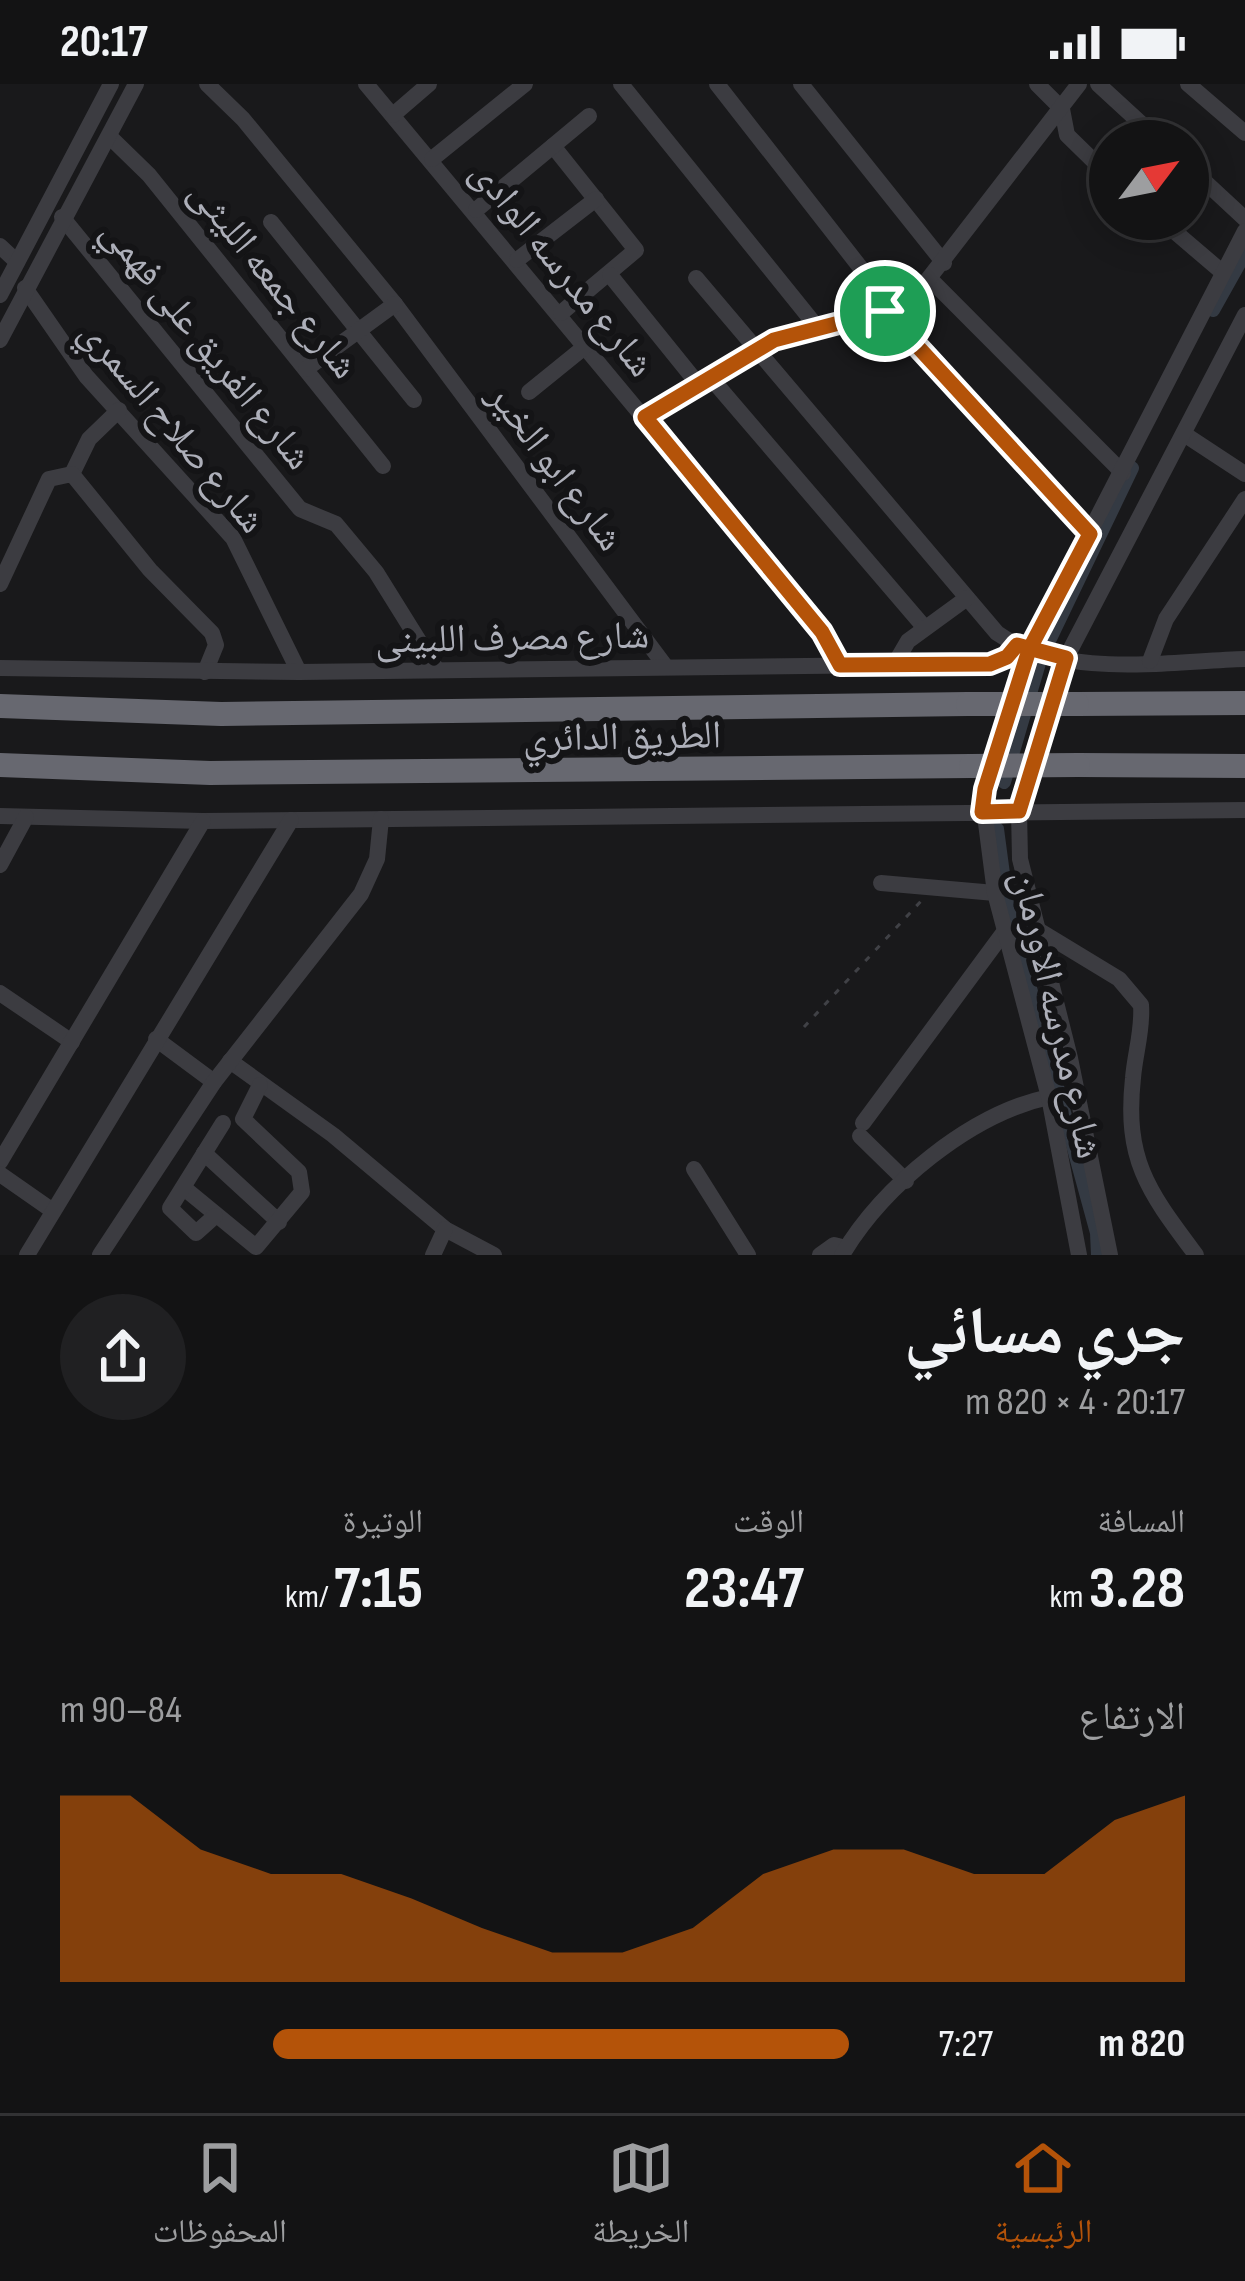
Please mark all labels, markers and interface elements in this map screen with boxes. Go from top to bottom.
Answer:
text: 20:17 [60,15,148,70]
north arrow [1089,120,1209,240]
map controls [1089,120,1209,240]
street label: شارع مدرسه الوادى [460,150,664,387]
street label: شارع جمعه الليثى [178,170,368,389]
street label: شارع الفريق على فهمي [86,209,322,483]
pin [834,260,936,362]
icon: arrive [852,278,918,344]
street label: شارع صلاح السمري [64,310,275,547]
street label: شارع ابو الخير [476,373,633,561]
street label: شارع مصرف اللبينى [375,613,650,664]
street label: الطريق الدائري [522,712,722,769]
street label: شارع مدرسه الاورمان [1001,866,1113,1163]
button: share [60,1294,186,1420]
text: جري مسائي [904,1294,1185,1373]
text: 20:17 · 4 × 820 m [965,1379,1185,1426]
text: الوتيرة [343,1502,423,1542]
text: الوقت [733,1502,804,1542]
text: المسافة [1098,1502,1185,1542]
text: 7:15 [334,1553,423,1625]
text: 23:47 [684,1553,804,1625]
text: 3.28 [1089,1553,1185,1625]
text: /km [285,1577,334,1617]
text: km [1050,1577,1089,1617]
text: 84–90 m [60,1687,182,1734]
text: الارتفاع [1079,1694,1185,1741]
text: 7:27 [939,2021,993,2068]
text: 820 m [1099,2021,1185,2068]
tab: المحفوظات [153,2135,287,2263]
tab: الخريطة [592,2135,689,2263]
tab: الرئيسية [995,2135,1092,2263]

